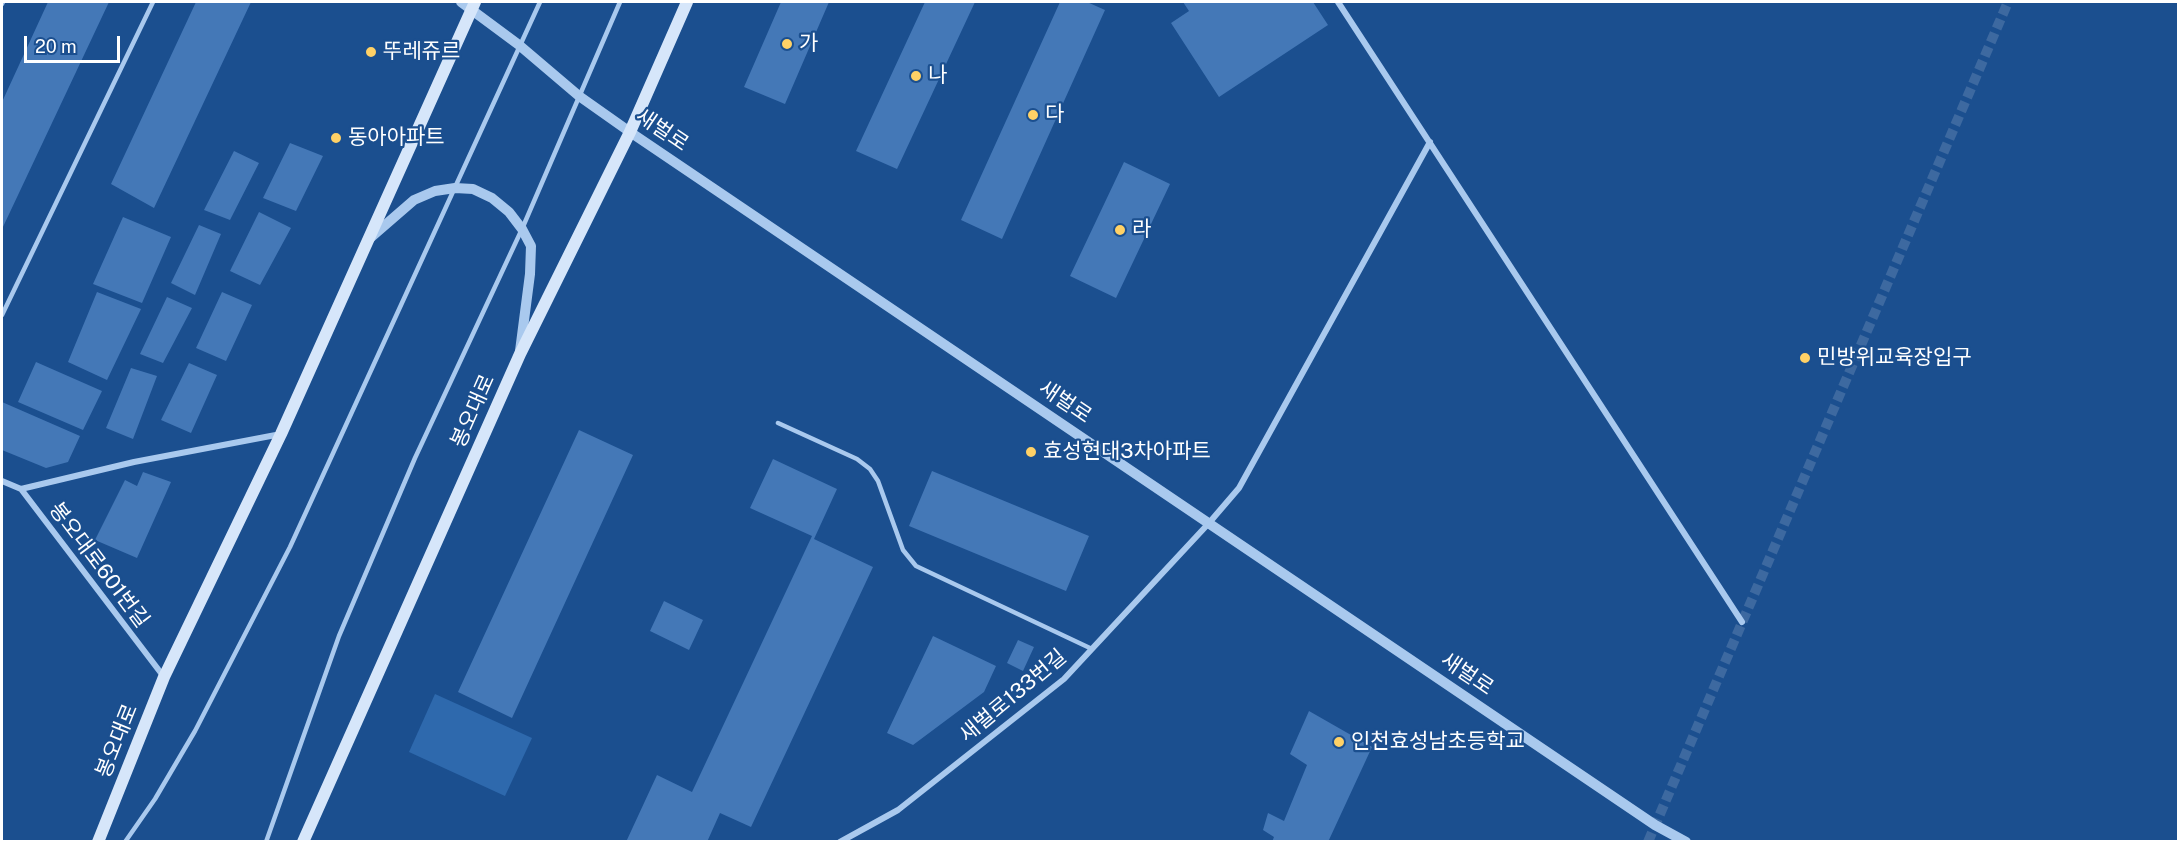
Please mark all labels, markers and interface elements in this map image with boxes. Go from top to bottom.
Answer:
scale bar [27,24,123,62]
place label: 가 [799,31,818,57]
text: 20 m [35,36,77,57]
marker: 가 [780,37,794,51]
place label: 뚜레쥬르 [383,39,460,65]
marker: 뚜레쥬르 [364,45,378,59]
place label: 나 [928,63,947,89]
marker: 나 [909,69,923,83]
place label: 다 [1045,102,1064,128]
street label: 새벌로 [631,103,693,157]
marker: 다 [1026,108,1040,122]
place label: 동아아파트 [348,125,445,151]
marker: 동아아파트 [329,131,343,145]
place label: 라 [1132,217,1151,243]
marker: 라 [1113,223,1127,237]
place label: 민방위교육장입구 [1817,345,1972,371]
marker: 민방위교육장입구 [1798,351,1812,365]
street label: 봉오대로 [446,371,500,451]
street label: 새벌로 [1034,375,1096,429]
place label: 효성현대3차아파트 [1043,439,1211,465]
marker: 효성현대3차아파트 [1024,445,1038,459]
street label: 봉오대로601번길 [44,497,154,633]
street label: 새벌로133번길 [955,644,1071,748]
street label: 새벌로 [1436,647,1498,701]
street label: 봉오대로 [91,700,143,782]
place label: 인천효성남초등학교 [1351,729,1525,755]
marker: 인천효성남초등학교 [1332,735,1346,749]

